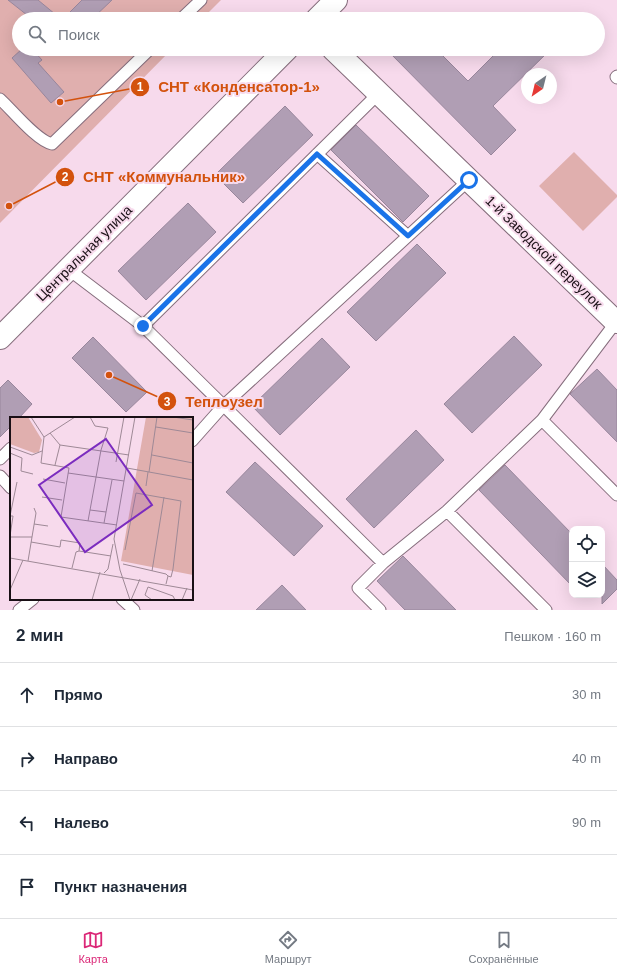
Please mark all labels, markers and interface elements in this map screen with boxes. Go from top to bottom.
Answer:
search box [12,12,605,56]
icon: search [26,23,48,45]
text: Поиск [58,26,100,43]
north arrow [521,68,557,104]
callout: СНТ «Конденсатор-1» [130,74,328,101]
text: СНТ «Конденсатор-1» [158,78,320,95]
text: 1 [137,80,144,94]
callout: СНТ «Коммунальник» [55,164,253,191]
text: СНТ «Коммунальник» [83,168,245,185]
text: 2 [62,170,69,184]
route start [460,171,478,189]
street label: 1-й Заводской переулок [482,192,606,312]
street label: Центральная улица [33,202,135,304]
route end [134,317,152,335]
callout: Теплоузел [157,388,270,415]
text: Теплоузел [185,393,263,410]
text: 3 [164,395,171,409]
inset map [10,417,193,600]
map controls [569,526,605,598]
button: locate [569,526,605,562]
button: layers [569,562,605,598]
text: 2 мин [16,626,63,645]
text: Пешком · 160 m [504,629,601,644]
icon: ahead [16,684,38,706]
text: Прямо [54,686,103,703]
text: 30 m [572,687,601,702]
icon: right [16,748,38,770]
text: Направо [54,750,118,767]
text: 40 m [572,751,601,766]
icon: left [16,812,38,834]
text: Налево [54,814,109,831]
text: 90 m [572,815,601,830]
icon: arrive [16,876,38,898]
text: Пункт назначения [54,878,187,895]
tab: Карта [78,929,108,965]
tab: Маршрут [265,929,312,965]
tab: Сохранённые [469,929,539,965]

